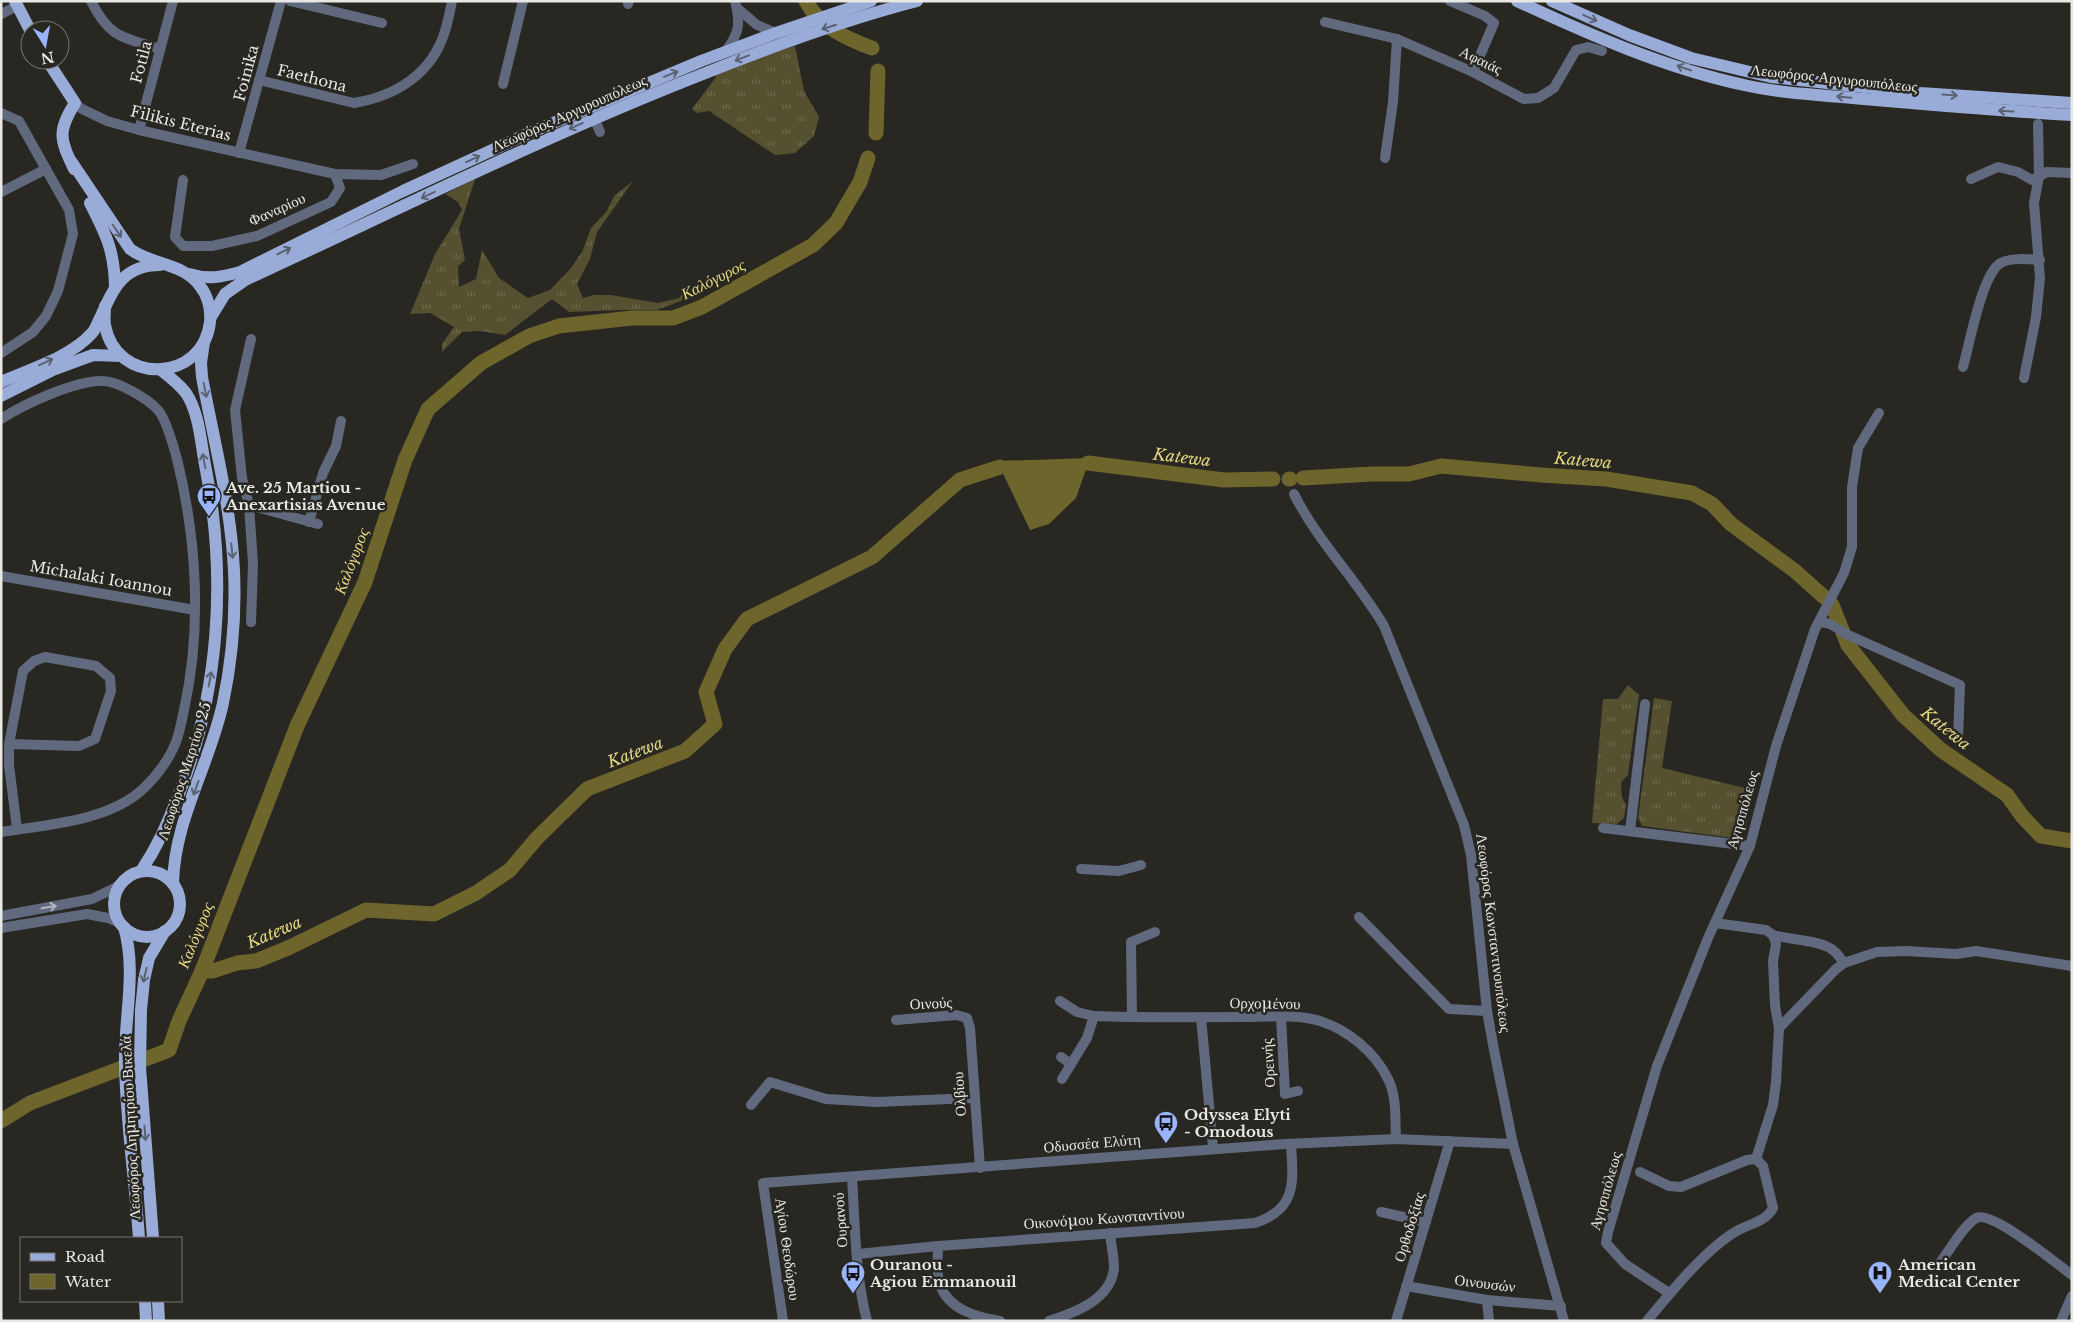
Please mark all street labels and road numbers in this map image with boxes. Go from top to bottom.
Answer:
street label: Fotila [126,38,156,85]
street label: Foinika [229,42,263,103]
street label: Αφαιάς [1457,42,1506,78]
street label: Faethona [275,60,349,96]
street label: Λεωφόρος Αργυρουπόλεως [1750,60,1918,96]
street label: Λεωφόρος Αργυρουπόλεως [489,70,650,156]
street label: Filikis Eterias [129,101,234,145]
street label: Φαναρίου [246,188,308,230]
street label: Michalaki Ioannou [28,556,174,600]
street label: Λεωφόρος Μαρτίου 25 [153,699,215,843]
street label: Αγησιπόλεως [1722,768,1762,851]
street label: Λεωφόρος Κωνσταντινουπόλεως [1472,832,1516,1034]
street label: Οινούς [909,992,953,1014]
street label: Ορχομένου [1229,993,1301,1013]
street label: Λεωφόρος Δημητρίου Βικελά [116,1035,144,1221]
street label: Ορεινής [1257,1038,1279,1088]
street label: Ολβίου [948,1071,970,1117]
street label: Οδυσσέα Ελύτη [1043,1129,1142,1157]
street label: Αγησιπόλεως [1585,1149,1625,1232]
street label: Ορθοδοξίας [1389,1190,1429,1264]
street label: Ουρανού [829,1192,851,1248]
street label: Αγίου Θεοδώρου [771,1196,805,1302]
street label: Οικονόμου Κωνσταντίνου [1023,1203,1185,1233]
street label: Οινουσών [1453,1270,1517,1296]

